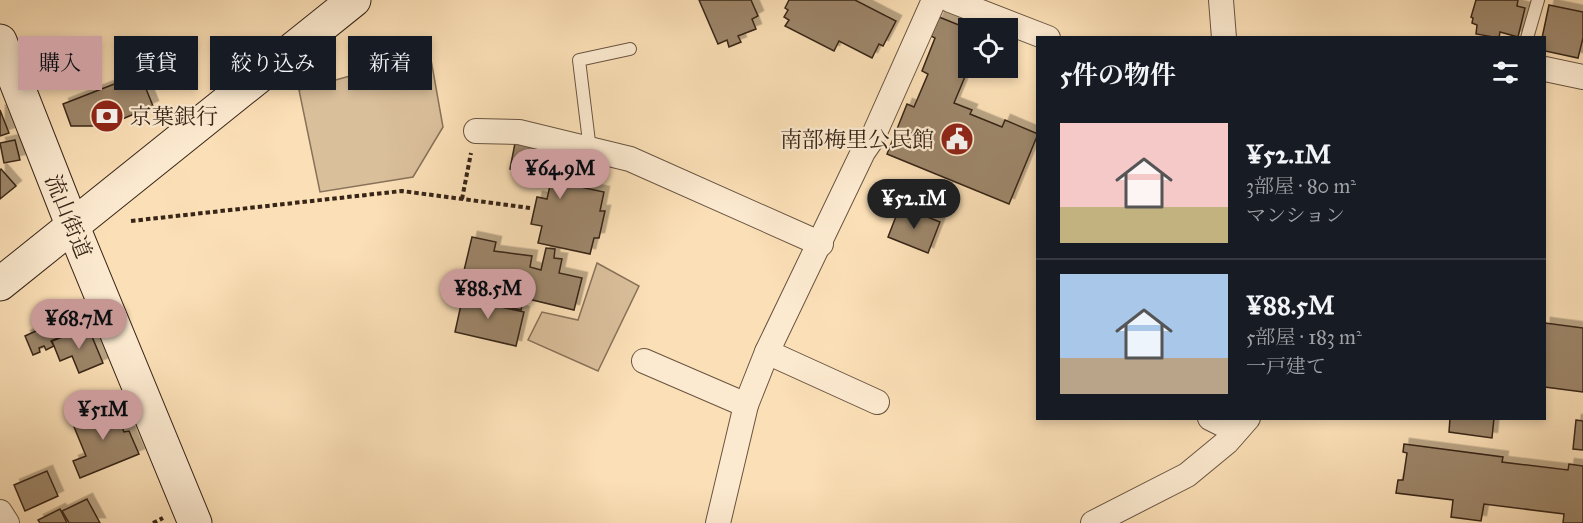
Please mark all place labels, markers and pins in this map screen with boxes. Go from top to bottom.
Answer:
bank icon: 京葉銀行 [89,98,125,134]
place label: 京葉銀行 [130,103,218,130]
public building icon: 南部梅里公民館 [939,121,975,157]
place label: 南部梅里公民館 [780,126,934,153]
pin: ¥64.9M [511,149,609,200]
pin: ¥52.1M [865,179,963,230]
pin: ¥88.5M [439,269,537,320]
pin: ¥68.7M [30,299,128,350]
pin: ¥51M [67,390,139,441]

